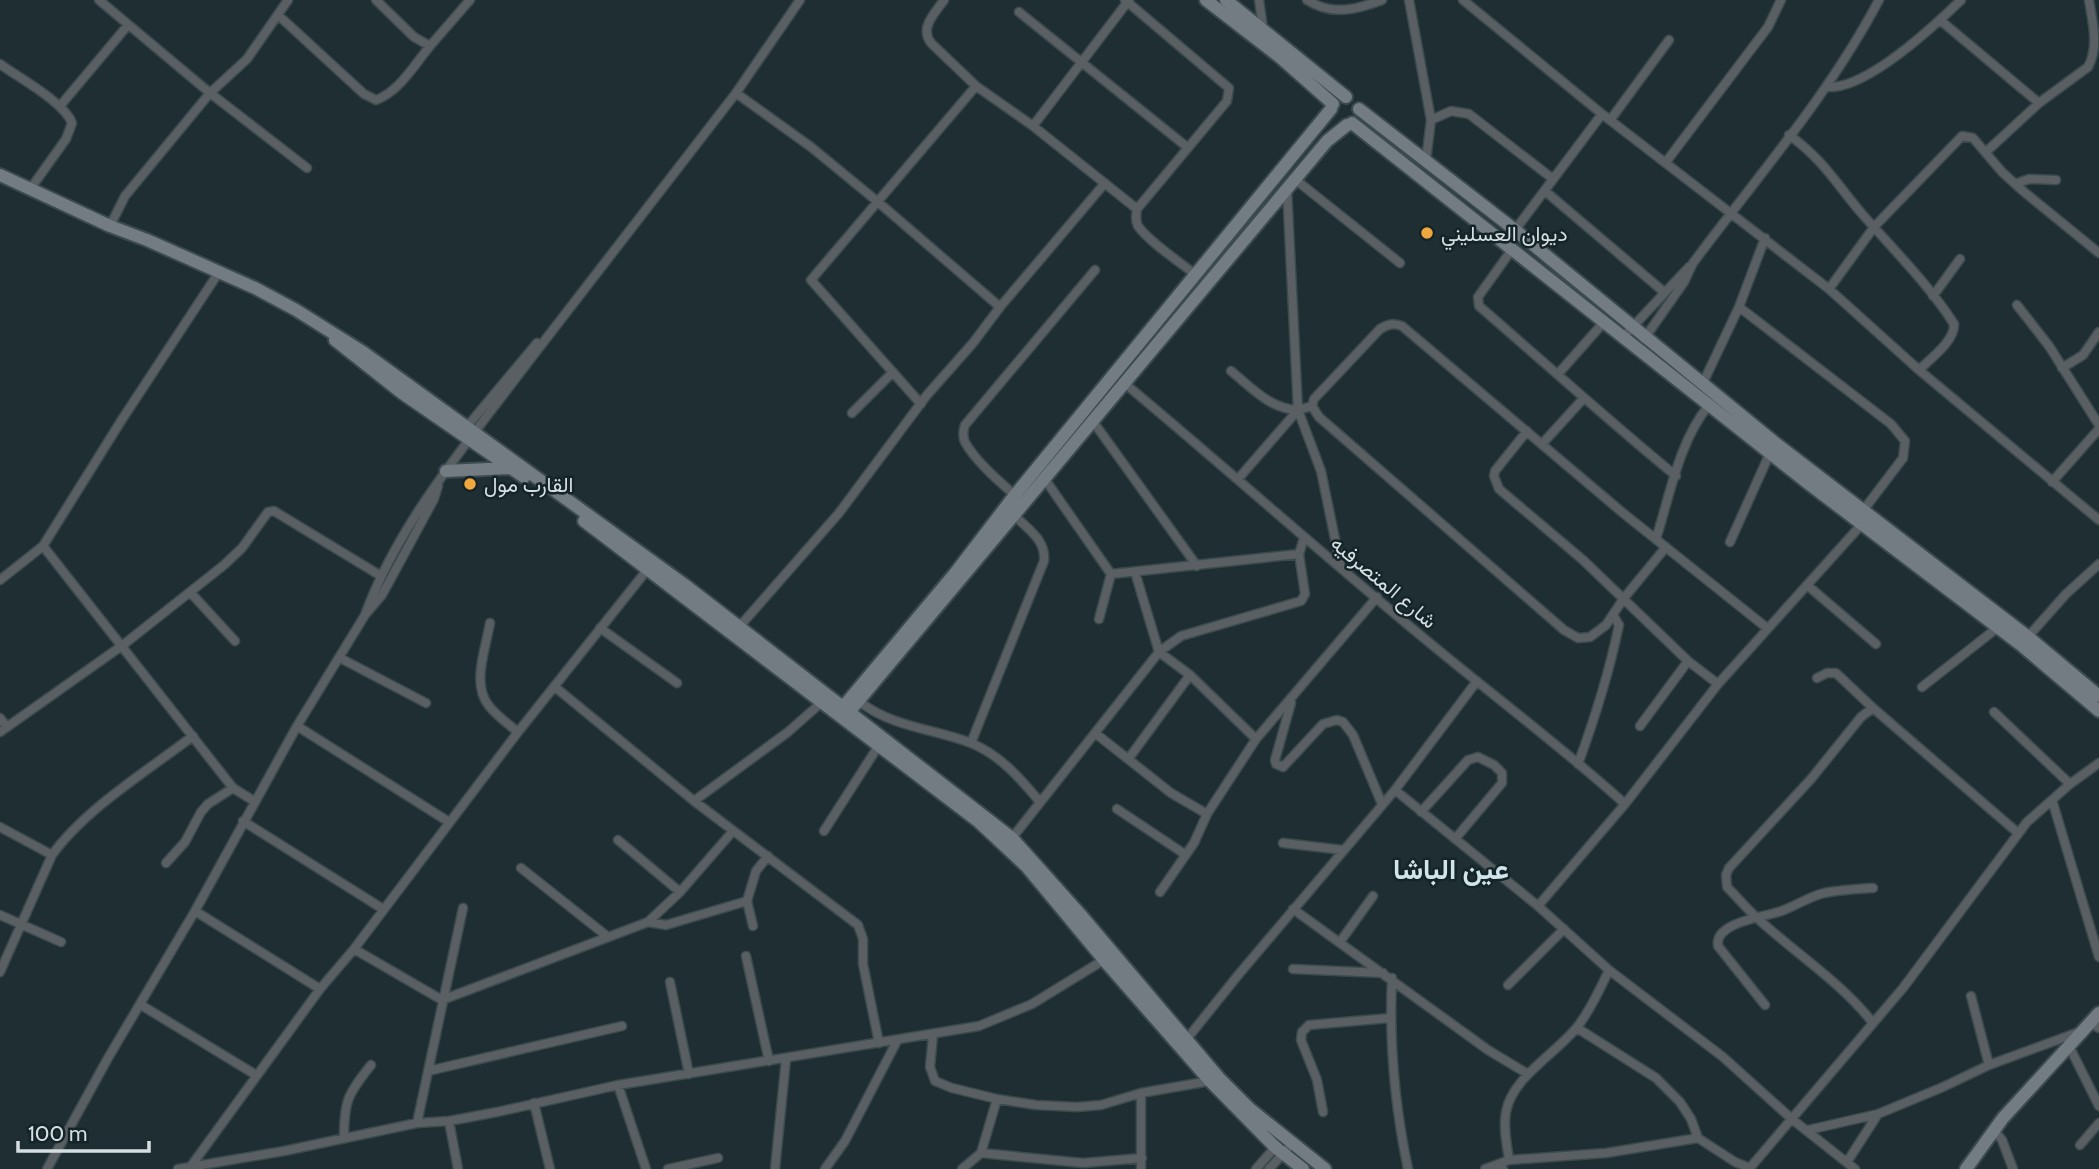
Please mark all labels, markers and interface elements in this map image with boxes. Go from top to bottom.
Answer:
place label: ديوان العسليني [1441,221,1568,251]
marker: ديوان العسليني [1419,225,1435,241]
place label: القارب مول [484,472,573,498]
marker: القارب مول [462,476,478,492]
street label: شارع المتصرفيه [1325,531,1442,635]
district label: عين الباشا [1393,852,1509,886]
scale bar [18,1110,149,1154]
text: 100 m [28,1121,87,1146]

